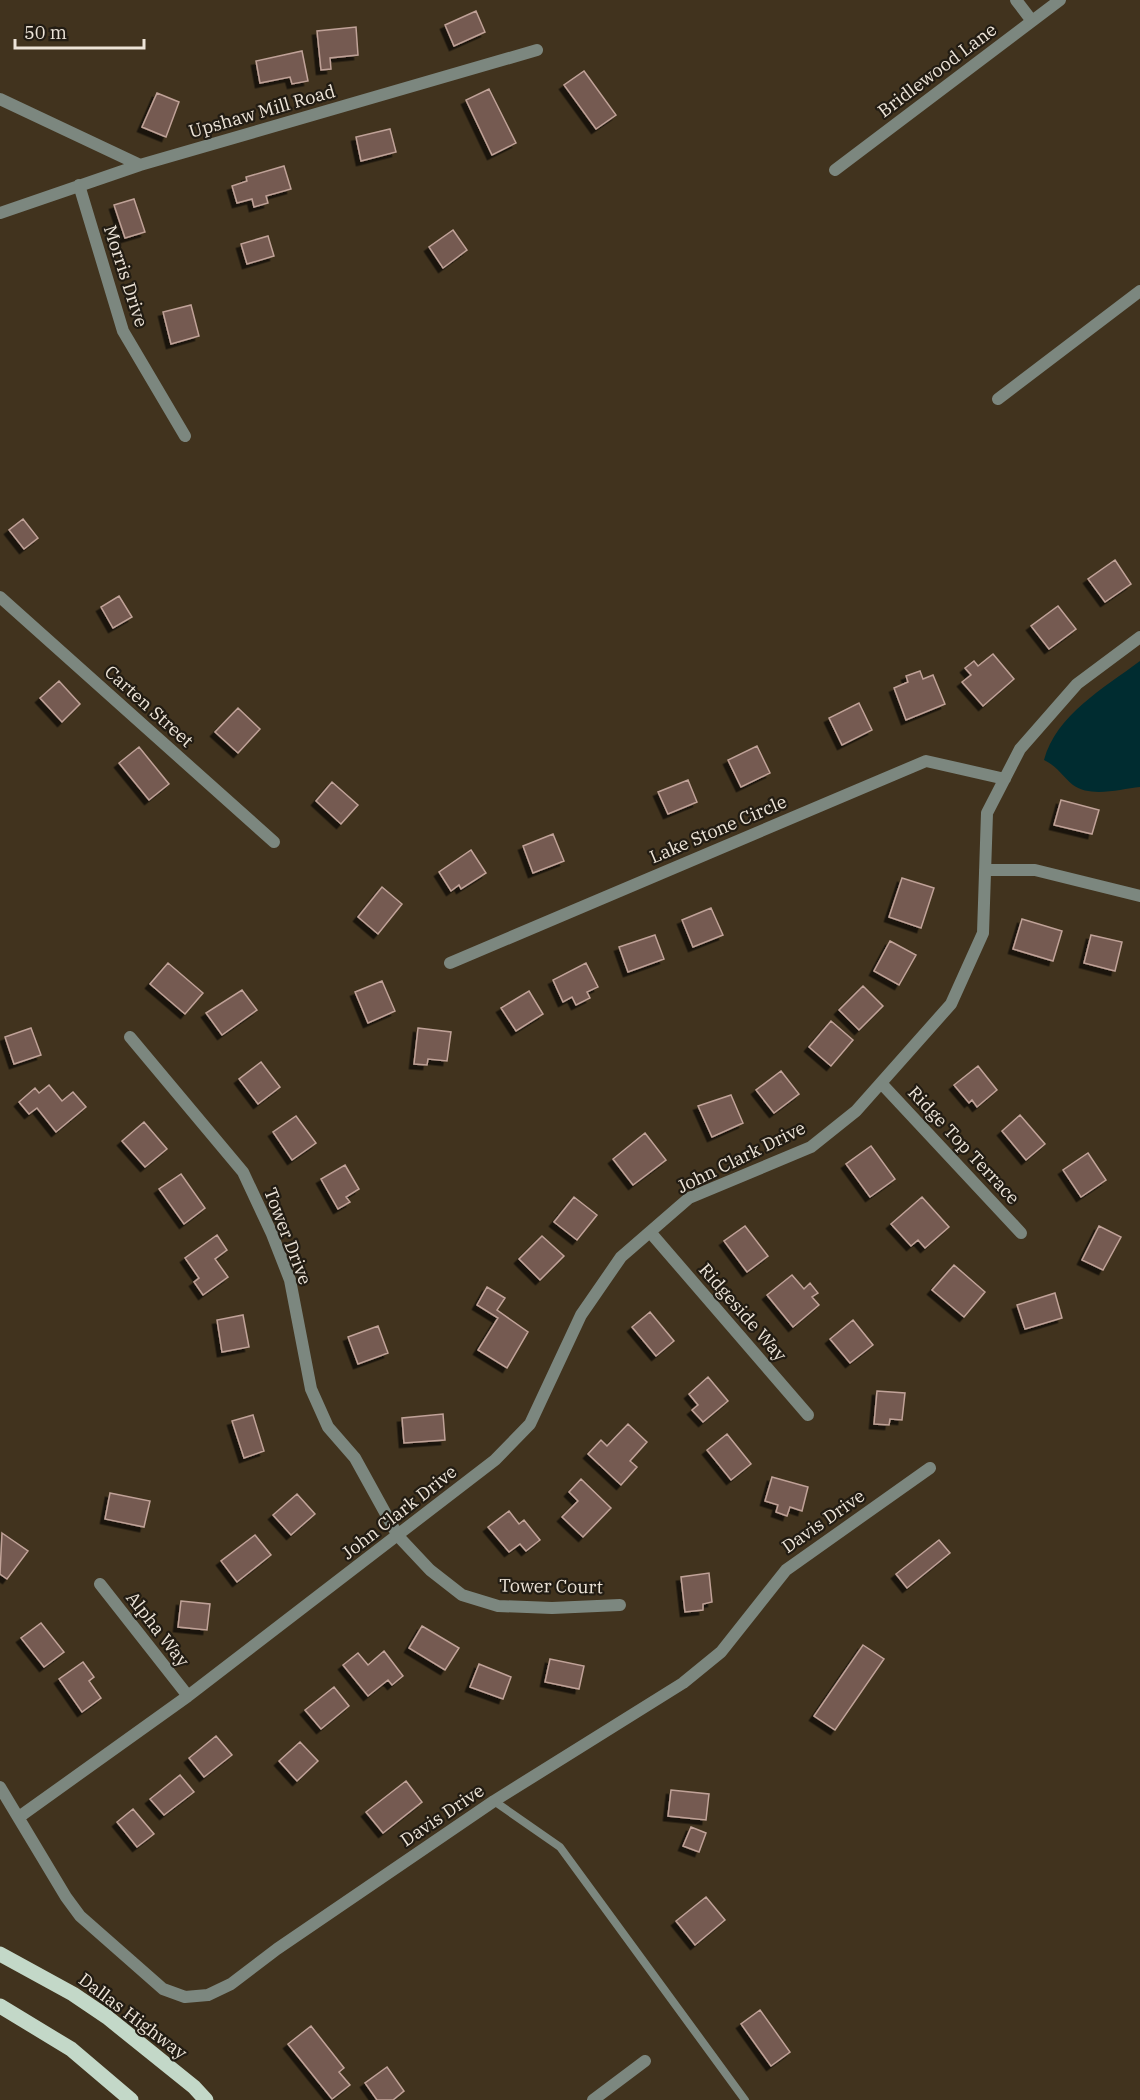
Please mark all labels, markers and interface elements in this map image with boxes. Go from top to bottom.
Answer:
scale bar [15,12,144,50]
street label: Bridlewood Lane [873,18,1001,122]
text: 50 m [24,21,67,44]
street label: Upshaw Mill Road [186,79,338,143]
street label: Morris Drive [99,222,153,330]
street label: Carten Street [100,660,198,752]
street label: Lake Stone Circle [646,790,790,868]
street label: Ridge Top Terrace [903,1081,1025,1209]
street label: John Clark Drive [673,1116,809,1198]
street label: Tower Drive [259,1184,317,1288]
street label: Ridgeside Way [694,1258,792,1366]
street label: John Clark Drive [337,1460,461,1564]
street label: Davis Drive [777,1484,869,1558]
street label: Tower Court [499,1574,603,1598]
street label: Alpha Way [121,1587,195,1672]
street label: Davis Drive [396,1779,488,1851]
street label: Dallas Highway [74,1968,192,2065]

